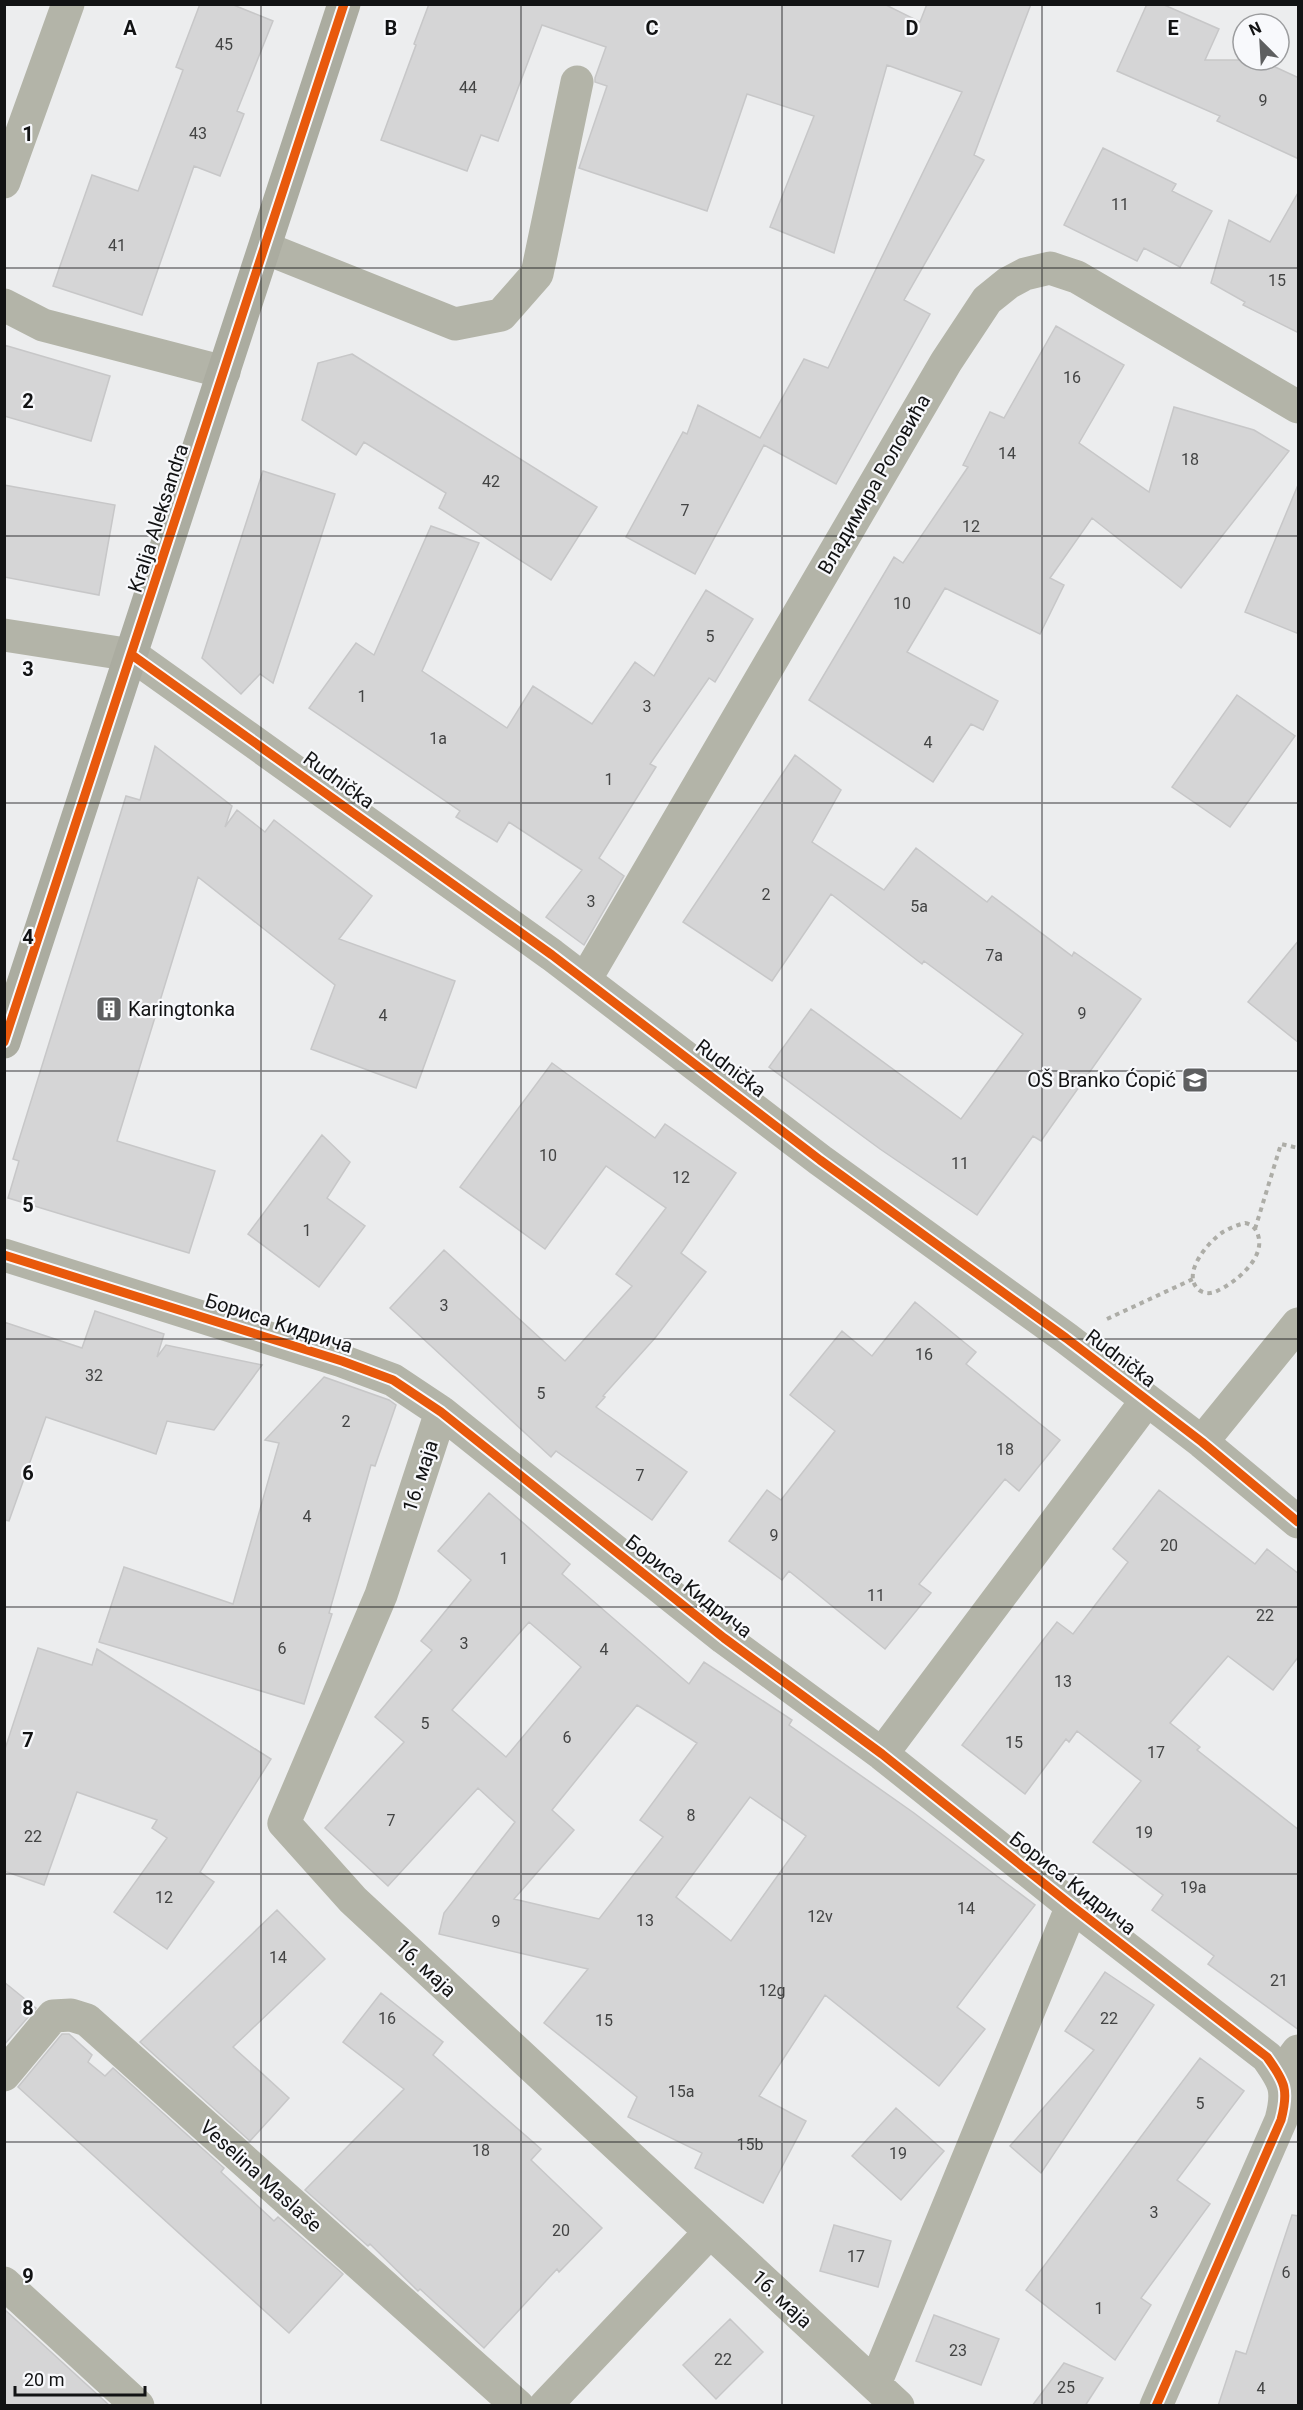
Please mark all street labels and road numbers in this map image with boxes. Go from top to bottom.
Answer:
street label: Владимира Роловића [813,390,935,578]
street label: Kralja Aleksandra [123,441,193,595]
street label: Rudnička [299,746,379,814]
street label: Rudnička [691,1034,771,1102]
street label: Бориса Kидрича [202,1288,356,1358]
street label: Rudnička [1081,1324,1161,1392]
street label: 16. маја [397,1437,443,1515]
street label: Бориса Kидрича [621,1529,757,1643]
street label: Бориса Kидрича [1005,1826,1141,1940]
street label: 16. маја [391,1934,461,2002]
street label: Veselina Maslaše [195,2115,327,2237]
street label: 16. маја [747,2265,817,2333]

